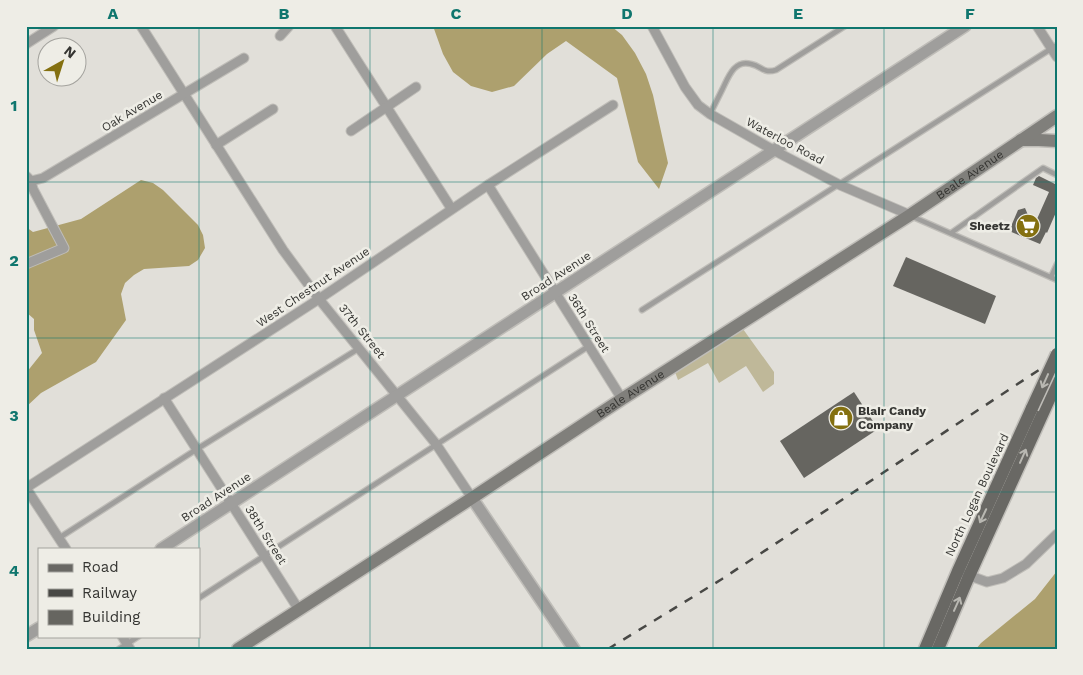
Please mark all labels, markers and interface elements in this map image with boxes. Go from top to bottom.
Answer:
text: A [108,4,119,23]
text: B [279,4,290,23]
text: C [451,4,462,23]
text: D [621,4,633,23]
text: E [793,4,803,23]
text: F [965,4,975,23]
north arrow [38,38,88,88]
text: N [61,42,79,61]
street label: Oak Avenue [99,87,165,135]
text: 1 [11,96,17,115]
street label: Waterloo Road [744,115,826,167]
street label: Beale Avenue [933,147,1006,202]
supermarket icon: Sheetz [1015,213,1041,239]
place label: Sheetz [970,219,1010,233]
street label: West Chestnut Avenue [254,244,372,330]
street label: Broad Avenue [519,248,593,304]
text: 2 [9,251,19,270]
street label: 36th Street [565,291,613,355]
street label: 37th Street [336,301,388,361]
street label: Beale Avenue [594,367,667,421]
one-way arrow [1039,373,1049,388]
place label: Blair Candy Company [858,404,926,432]
shop icon: Blair Candy Company [828,405,854,431]
text: 3 [9,406,19,425]
street label: North Logan Boulevard [942,431,1012,559]
one-way arrow [1019,449,1029,464]
street label: Broad Avenue [179,469,253,525]
street label: 38th Street [242,503,290,567]
one-way arrow [978,508,987,523]
legend [38,548,200,638]
text: Road [82,558,119,576]
text: 4 [9,561,19,580]
text: Railway [82,584,137,602]
one-way arrow [952,597,962,612]
text: Building [82,608,140,626]

